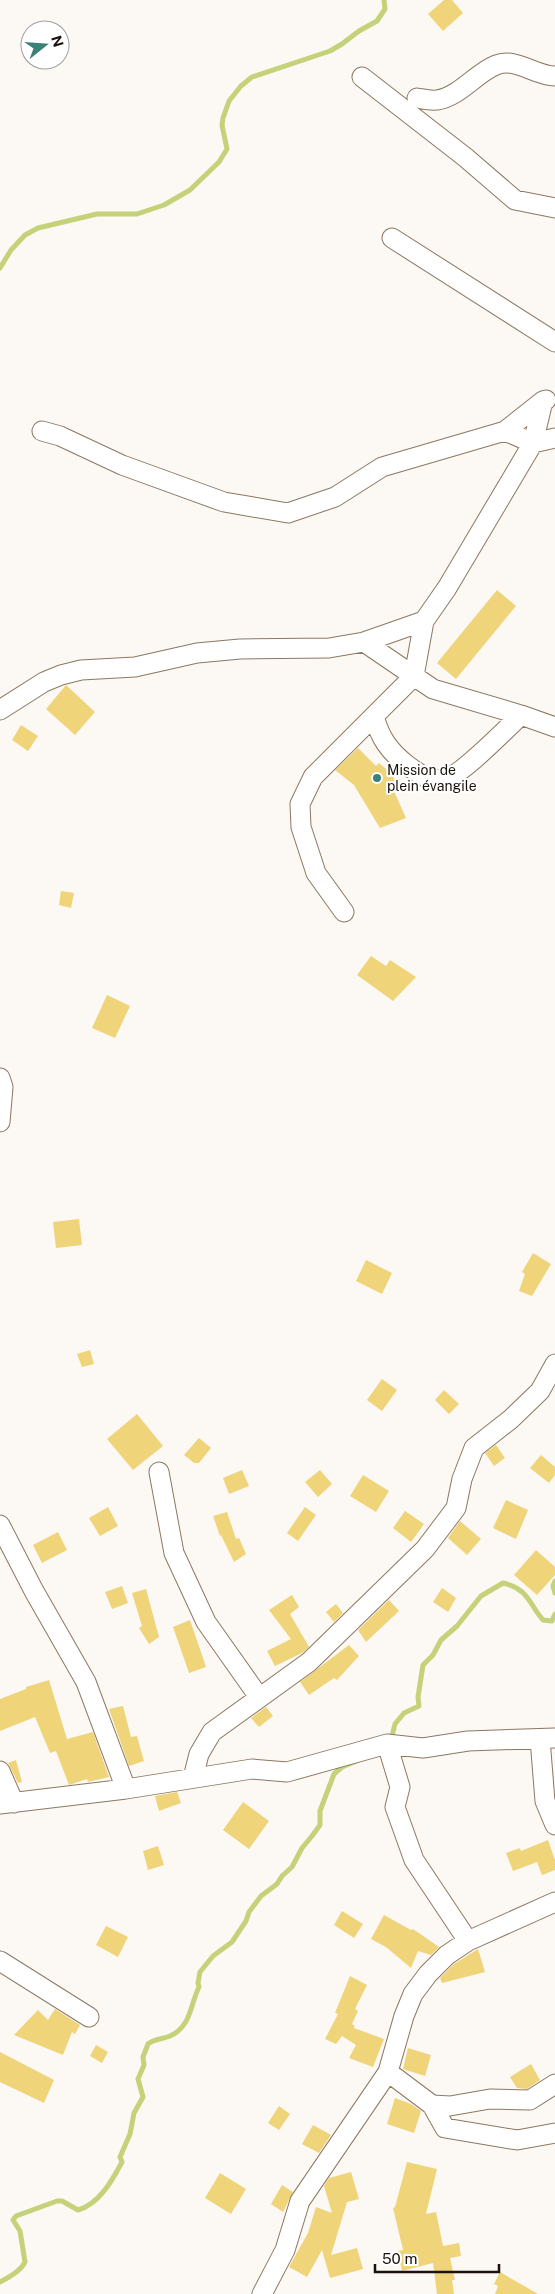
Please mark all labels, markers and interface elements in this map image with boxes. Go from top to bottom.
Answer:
north arrow [20,20,70,70]
text: N [48,34,67,49]
place label: Mission de plein évangile [387,762,477,794]
marker: Mission de plein évangile [371,772,383,784]
scale bar [375,2242,499,2274]
text: 50 m [382,2250,417,2267]

